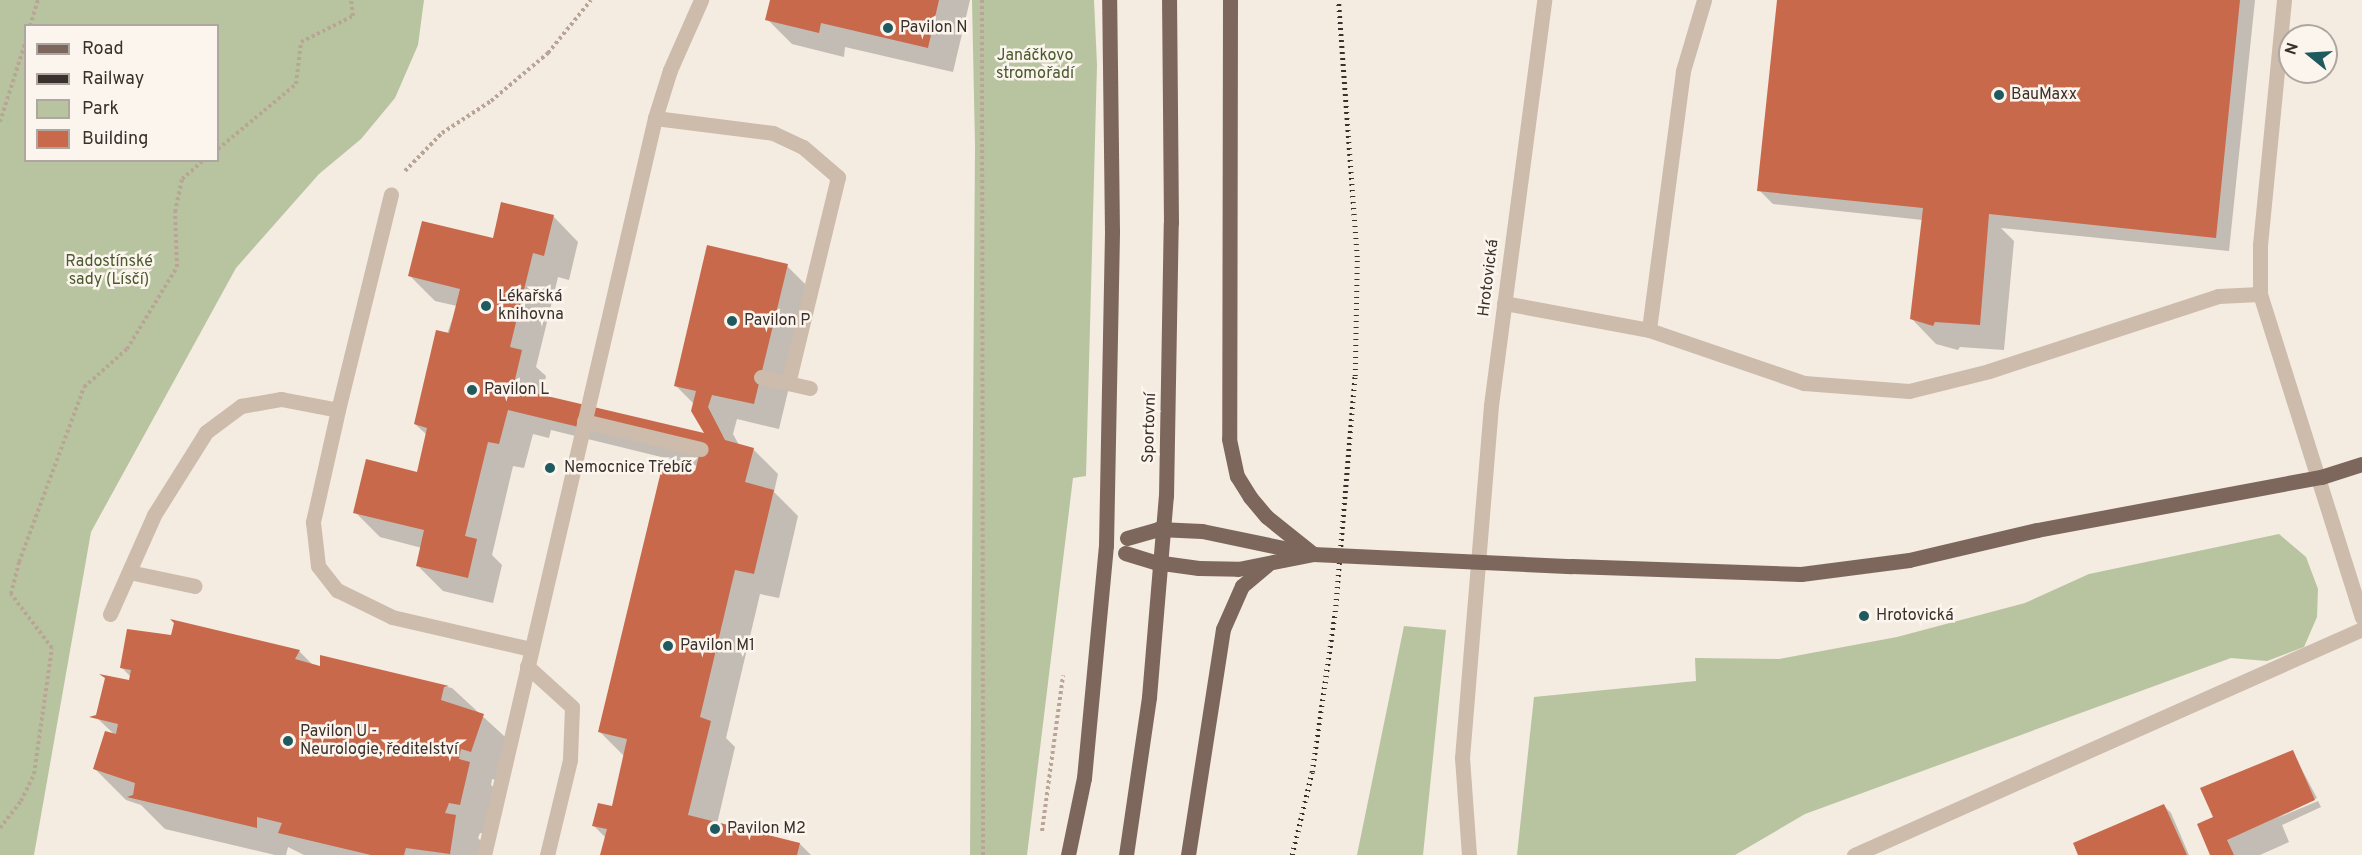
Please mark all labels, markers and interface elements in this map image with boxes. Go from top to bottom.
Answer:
place label: Pavilon N [900,18,968,38]
marker: Pavilon N [881,21,895,35]
legend [24,24,219,162]
north arrow [2278,24,2338,84]
text: Road [82,38,124,61]
text: N [2281,40,2304,58]
park label: Janáčkovo stromořadí [996,46,1074,84]
text: Railway [82,68,144,91]
place label: BauMaxx [2011,85,2077,105]
marker: BauMaxx [1992,88,2006,102]
text: Park [82,98,119,121]
text: Building [82,128,148,151]
street label: Hrotovická [1475,238,1503,318]
park label: Radostínské sady (Lísčí) [65,252,153,290]
place label: Lékařská knihovna [498,287,564,325]
marker: Lékařská knihovna [479,299,493,313]
place label: Pavilon P [744,311,810,331]
marker: Pavilon P [725,314,739,328]
place label: Pavilon L [484,380,549,400]
marker: Pavilon L [465,383,479,397]
street label: Sportovní [1139,393,1161,463]
place label: Nemocnice Třebíč [564,458,693,478]
marker: Nemocnice Třebíč [541,459,559,477]
place label: Hrotovická [1876,606,1954,626]
marker: Hrotovická [1857,609,1871,623]
place label: Pavilon M1 [680,636,755,656]
marker: Pavilon M1 [661,639,675,653]
place label: Pavilon U - Neurologie, ředitelství [300,722,458,760]
marker: Pavilon U - Neurologie, ředitelství [281,734,295,748]
place label: Pavilon M2 [727,819,806,839]
marker: Pavilon M2 [708,822,722,836]

